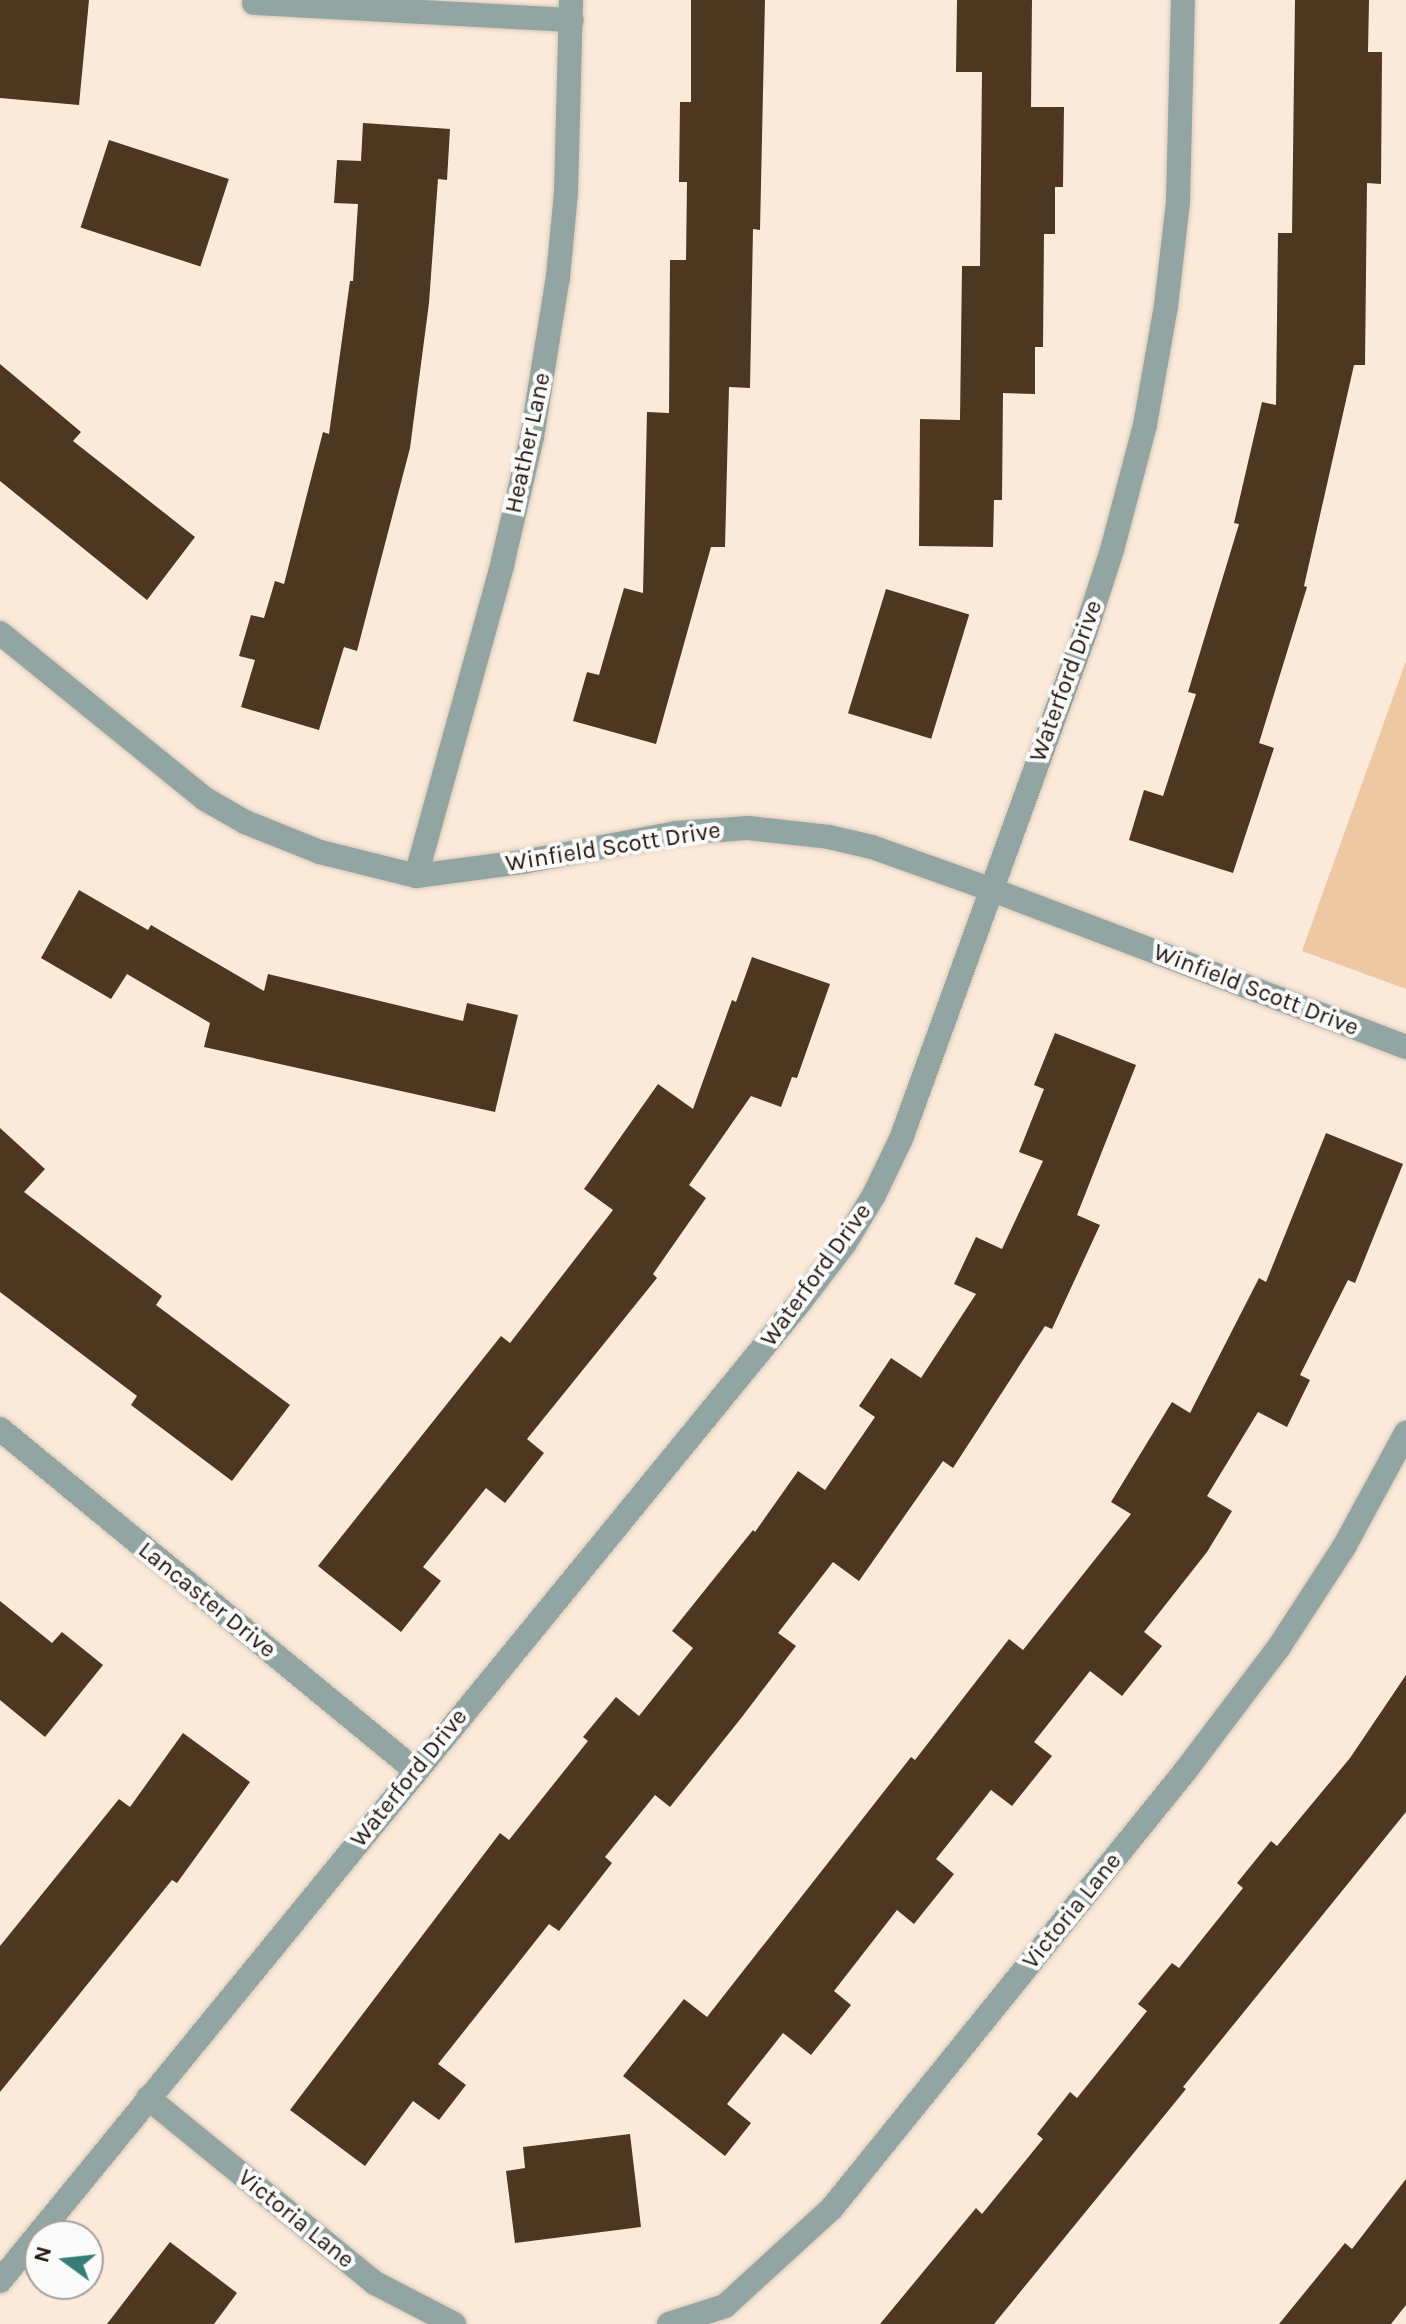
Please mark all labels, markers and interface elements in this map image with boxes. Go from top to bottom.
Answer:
street label: Heather Lane [499,370,557,516]
street label: Waterford Drive [1023,596,1109,766]
street label: Winfield Scott Drive [503,816,723,878]
street label: Winfield Scott Drive [1149,938,1363,1042]
street label: Waterford Drive [754,1198,878,1352]
street label: Lancaster Drive [132,1536,282,1664]
street label: Waterford Drive [344,1703,474,1853]
street label: Victoria Lane [1016,1847,1128,1975]
street label: Victoria Lane [232,2163,360,2275]
north arrow [24,2220,104,2300]
text: N [28,2243,57,2265]

